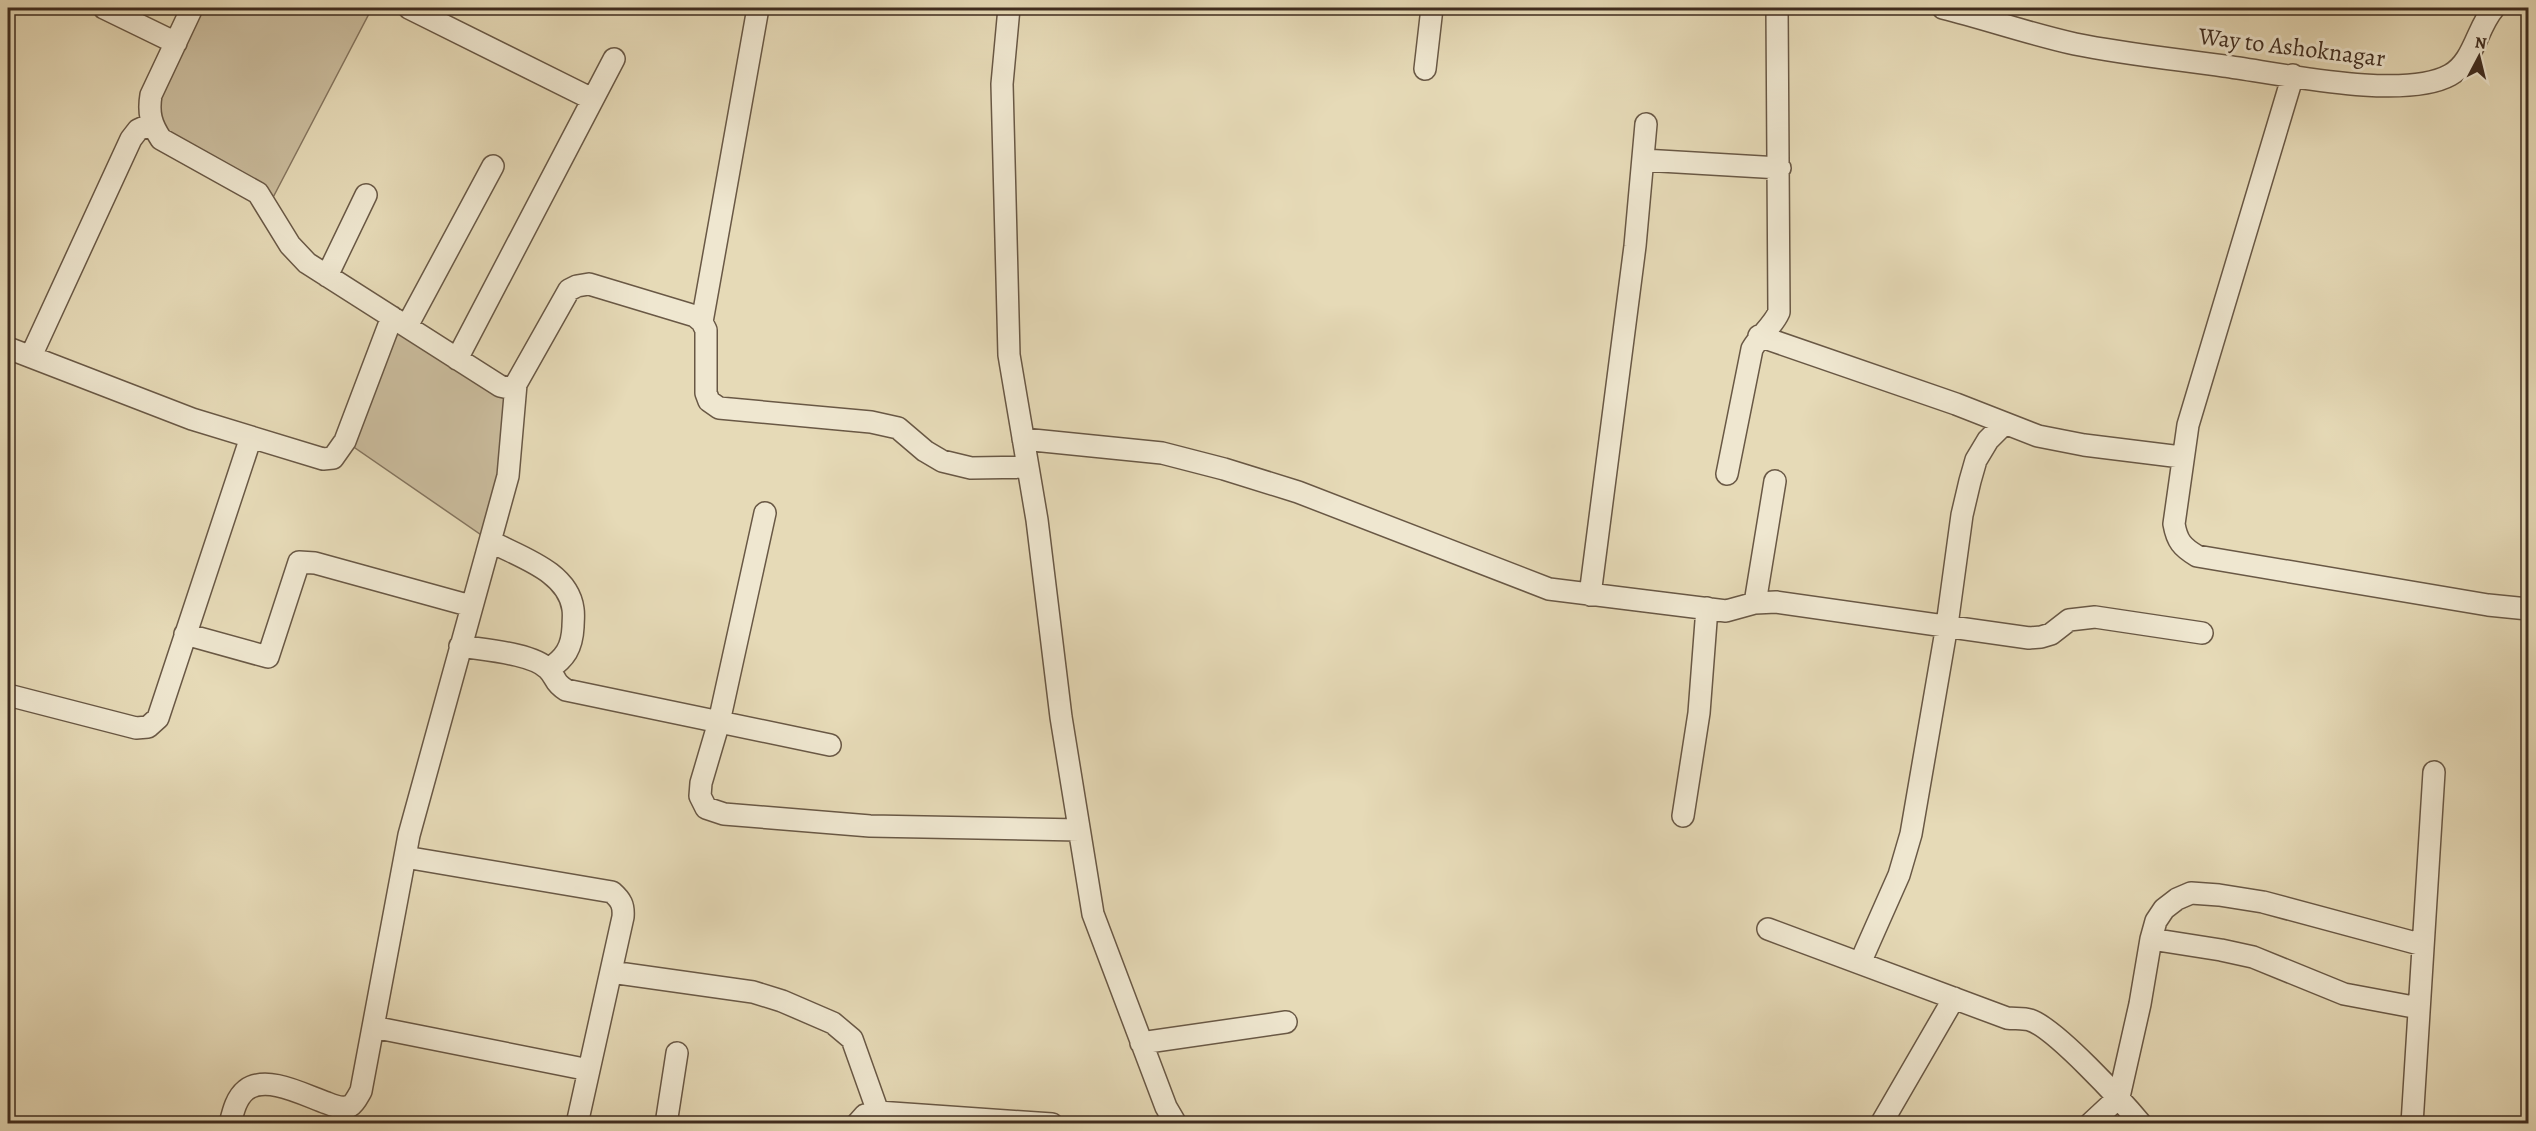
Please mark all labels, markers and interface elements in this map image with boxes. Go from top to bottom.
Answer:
street label: Way to Ashoknagar [2196,20,2387,74]
north arrow [2449,27,2509,87]
text: N [2474,31,2488,55]

